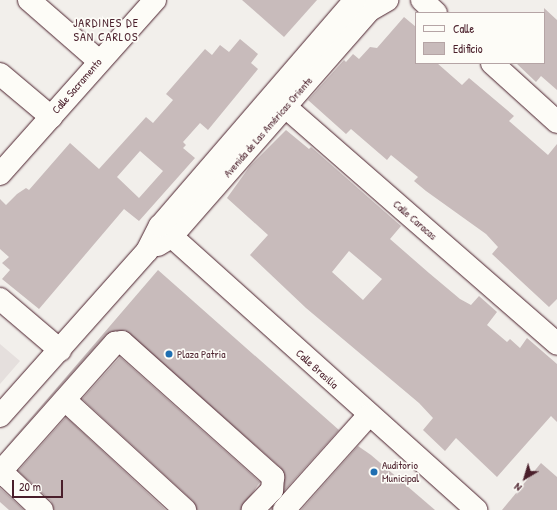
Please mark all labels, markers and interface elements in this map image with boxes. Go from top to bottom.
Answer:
legend [415,12,545,64]
district label: JARDINES DE SAN CARLOS [73,16,139,44]
text: Calle [453,20,474,37]
text: Edificio [453,40,483,57]
street label: Calle Sacramento [49,56,105,116]
street label: Avenida de Las Américas Oriente [221,74,315,180]
street label: Calle Caracas [390,197,440,243]
place label: Plaza Patria [177,347,225,361]
street label: Calle Brasilia [293,347,341,391]
marker: Plaza Patria [164,349,174,359]
north arrow [505,458,545,498]
place label: Auditorio Municipal [382,459,419,485]
marker: Auditorio Municipal [369,467,379,477]
scale bar [14,472,65,498]
text: 20 m [19,478,41,495]
text: N [511,480,524,495]

